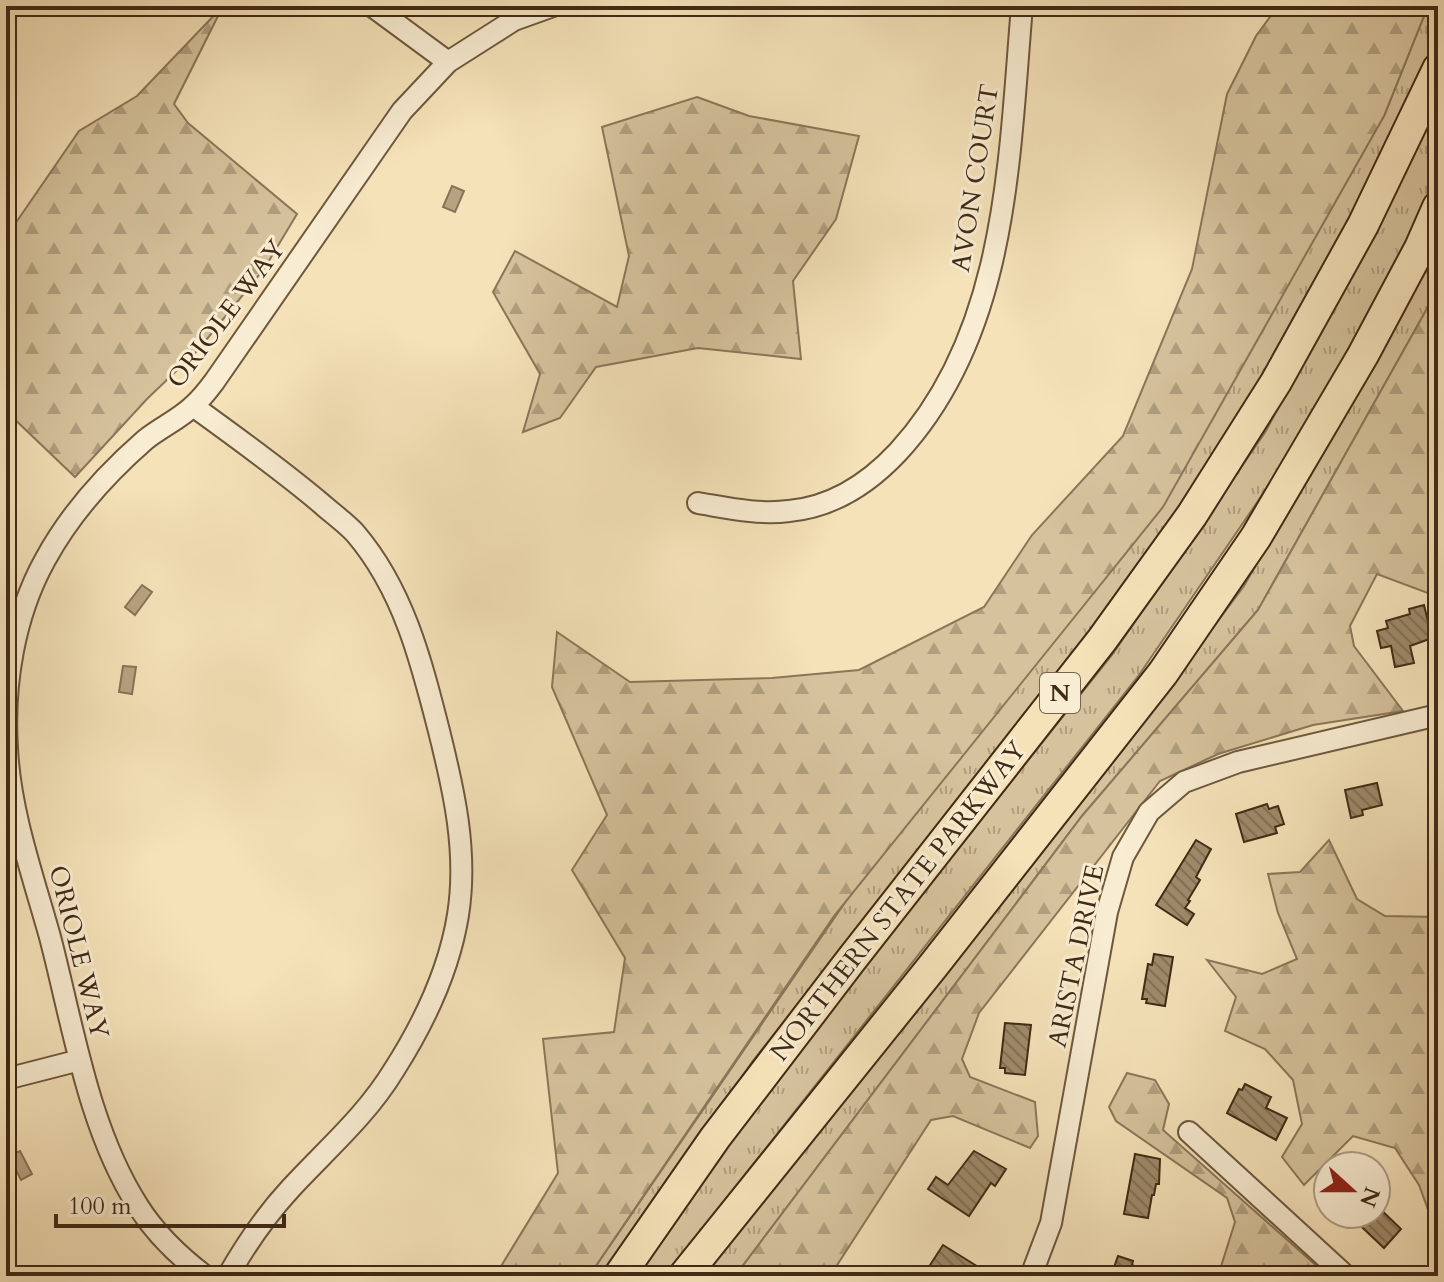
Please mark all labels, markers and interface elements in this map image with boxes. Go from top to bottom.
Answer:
street label: AVON COURT [943,81,1007,275]
street label: ORIOLE WAY [159,232,294,395]
road number: N [1040,673,1080,713]
street label: NORTHERN STATE PARKWAY [762,733,1034,1068]
street label: ARISTA DRIVE [1040,861,1112,1051]
street label: ORIOLE WAY [41,862,118,1043]
north arrow [1312,1150,1392,1230]
scale bar [56,1178,284,1228]
text: N [1352,1183,1387,1211]
text: 100 m [68,1190,132,1223]

